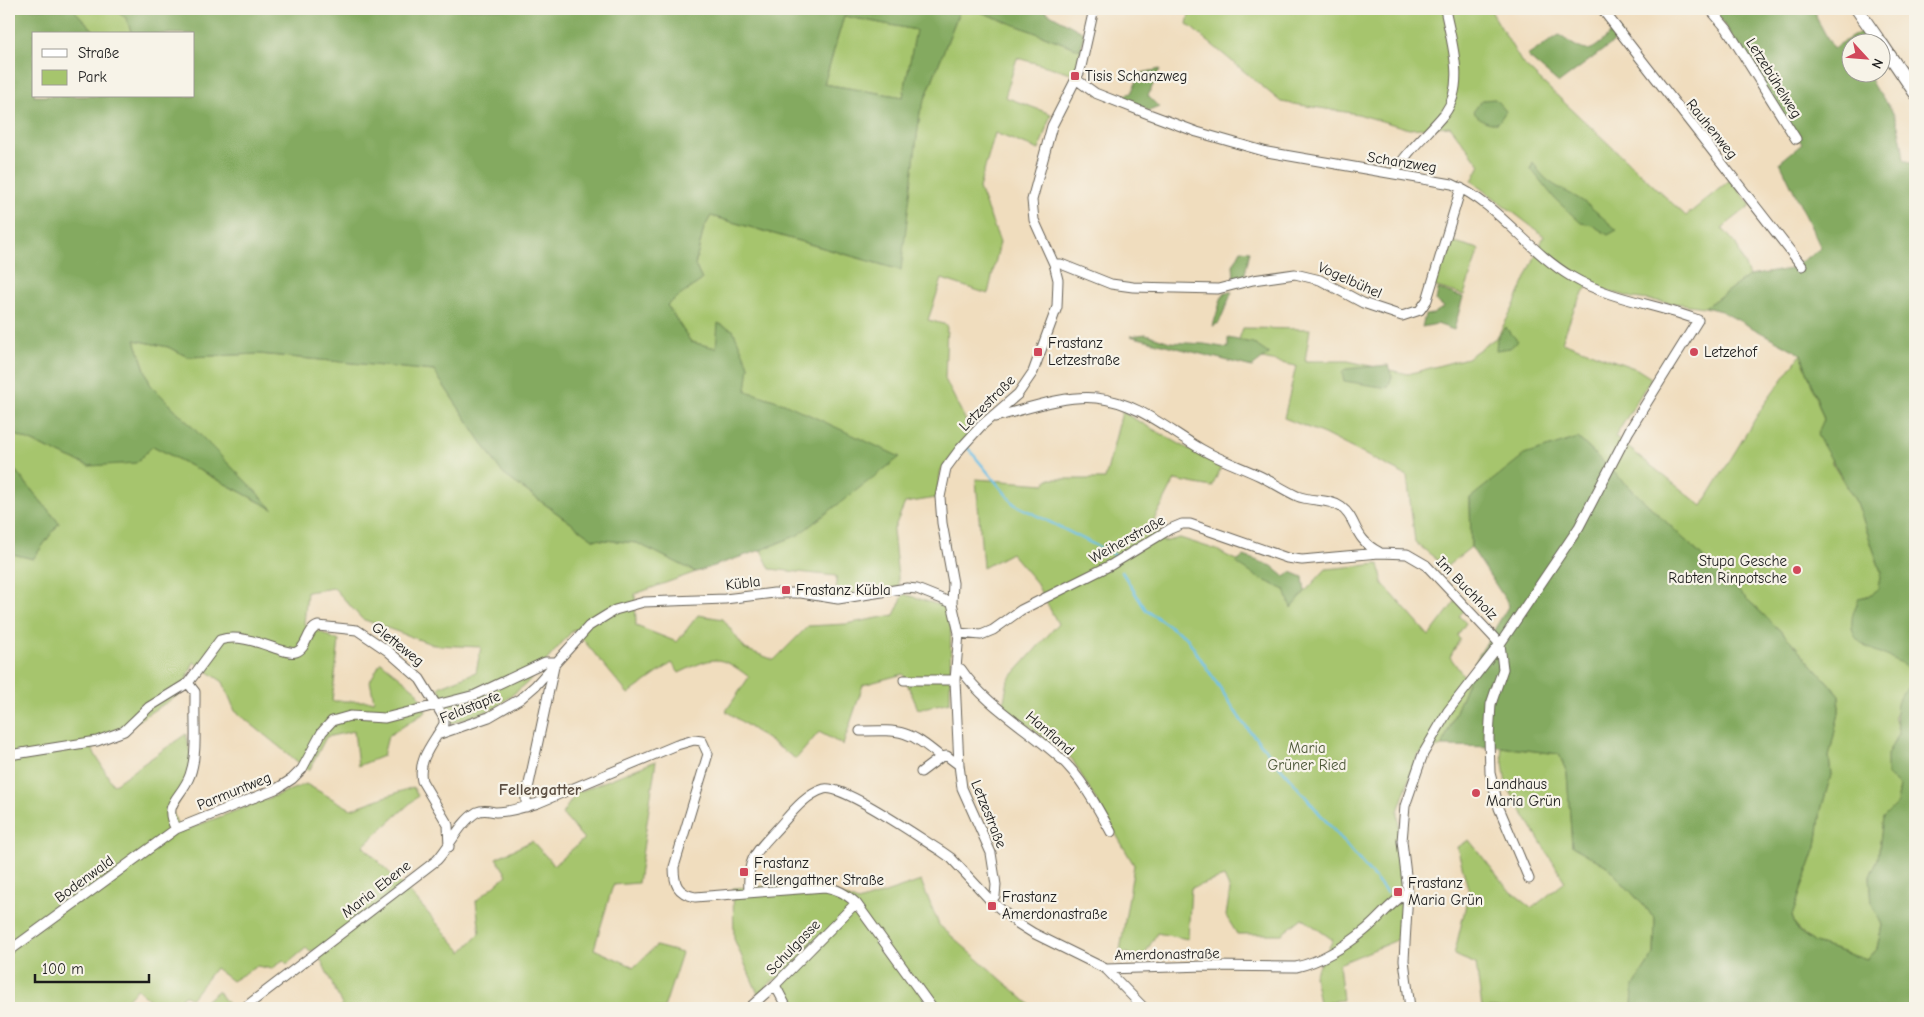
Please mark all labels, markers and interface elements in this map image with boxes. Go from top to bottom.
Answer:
legend [32,32,195,98]
north arrow [1842,32,1892,82]
street label: Letzebühelweg [1742,34,1806,122]
text: Straße [78,44,120,62]
text: N [1868,56,1887,71]
place label: Tisis Schanzweg [1085,67,1187,85]
text: Park [78,68,107,86]
marker: Tisis Schanzweg [1069,70,1081,82]
street label: Rauhenweg [1682,95,1742,163]
street label: Schanzweg [1366,148,1438,176]
street label: Vogelbühel [1315,258,1385,302]
place label: Frastanz Letzestraße [1048,334,1121,369]
place label: Letzehof [1704,343,1758,361]
marker: Frastanz Letzestraße [1032,346,1044,358]
marker: Letzehof [1688,346,1700,358]
street label: Letzestraße [955,371,1019,435]
street label: Weiherstraße [1086,511,1168,567]
place label: Stupa Gesche Rabten Rinpotsche [1668,552,1787,587]
street label: Im Buchholz [1432,553,1502,624]
marker: Stupa Gesche Rabten Rinpotsche [1791,564,1803,576]
street label: Kübla [724,572,762,594]
place label: Frastanz Kübla [796,581,891,599]
marker: Frastanz Kübla [780,584,792,596]
street label: Gletteweg [368,618,428,670]
street label: Feldstapfe [437,687,503,727]
street label: Hanfland [1022,707,1078,759]
park label: Maria Grüner Ried [1268,739,1346,774]
street label: Parmuntweg [194,768,274,814]
place label: Landhaus Maria Grün [1486,775,1561,810]
street label: Letzestraße [967,777,1011,851]
district label: Fellengatter [499,781,582,799]
marker: Landhaus Maria Grün [1470,787,1482,799]
street label: Bodenwald [51,852,117,906]
place label: Frastanz Fellengattner Straße [754,854,885,889]
street label: Maria Ebene [338,856,415,922]
marker: Frastanz Fellengattner Straße [738,866,750,878]
place label: Frastanz Maria Grün [1408,874,1483,909]
marker: Frastanz Maria Grün [1392,886,1404,898]
place label: Frastanz Amerdonastraße [1002,888,1108,923]
marker: Frastanz Amerdonastraße [986,900,998,912]
street label: Schulgasse [762,915,824,978]
street label: Amerdonastraße [1114,944,1220,964]
scale bar [35,952,149,984]
text: 100 m [42,960,84,978]

